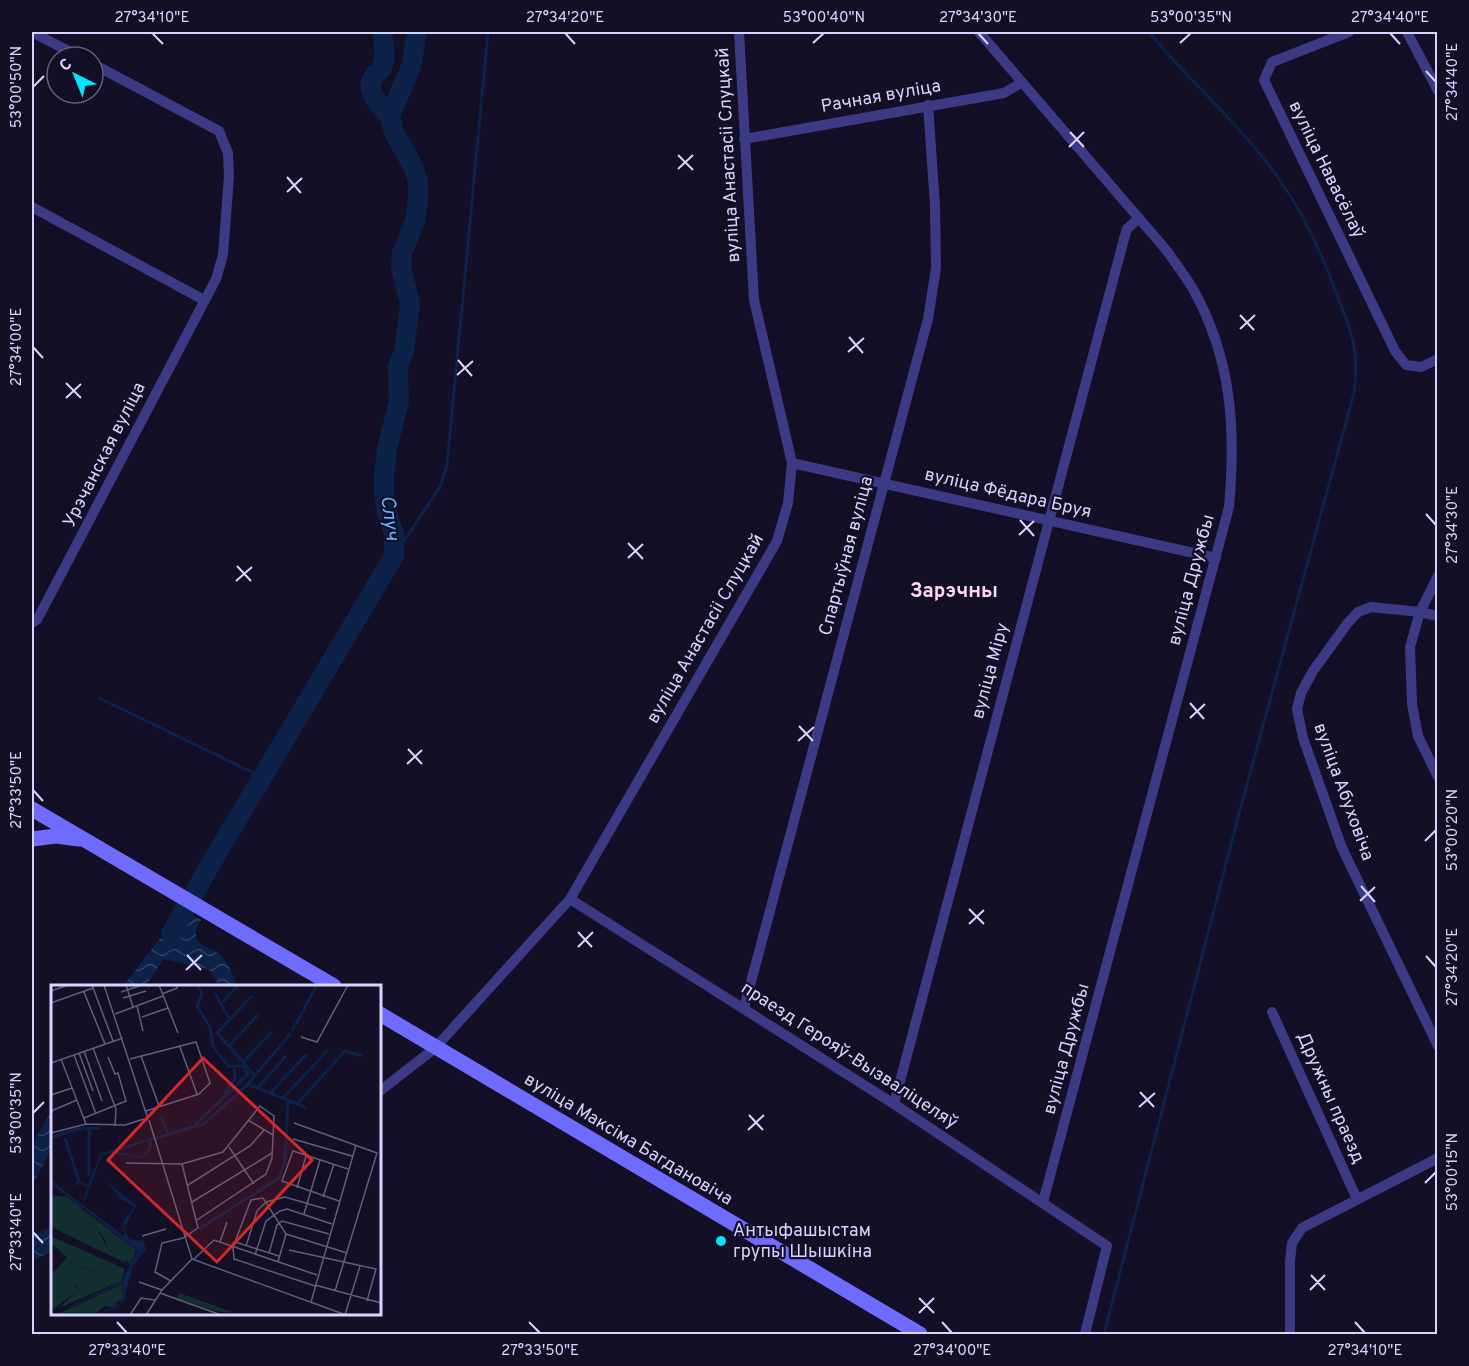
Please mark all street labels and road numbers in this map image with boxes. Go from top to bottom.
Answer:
street label: вуліца Анастасіі Слуцкай [712,47,746,263]
street label: Рачная вуліца [819,75,943,119]
street label: вуліца Навасёлаў [1283,98,1369,242]
street label: Урэчанская вуліца [58,378,152,532]
street label: вуліца Фёдара Бруя [922,464,1094,524]
street label: Спартыўная вуліца [815,474,879,638]
street label: вуліца Дружбы [1163,512,1221,648]
street label: вуліца Анастасіі Слуцкай [642,530,770,728]
street label: вуліца Міру [967,620,1015,722]
street label: вуліца Абуховіча [1307,720,1379,864]
street label: праезд Герояў-Вызваліцеляў [736,977,962,1135]
street label: вуліца Дружбы [1038,981,1096,1117]
street label: Дружны праезд [1291,1029,1369,1167]
street label: вуліца Максіма Багдановіча [519,1069,737,1211]

